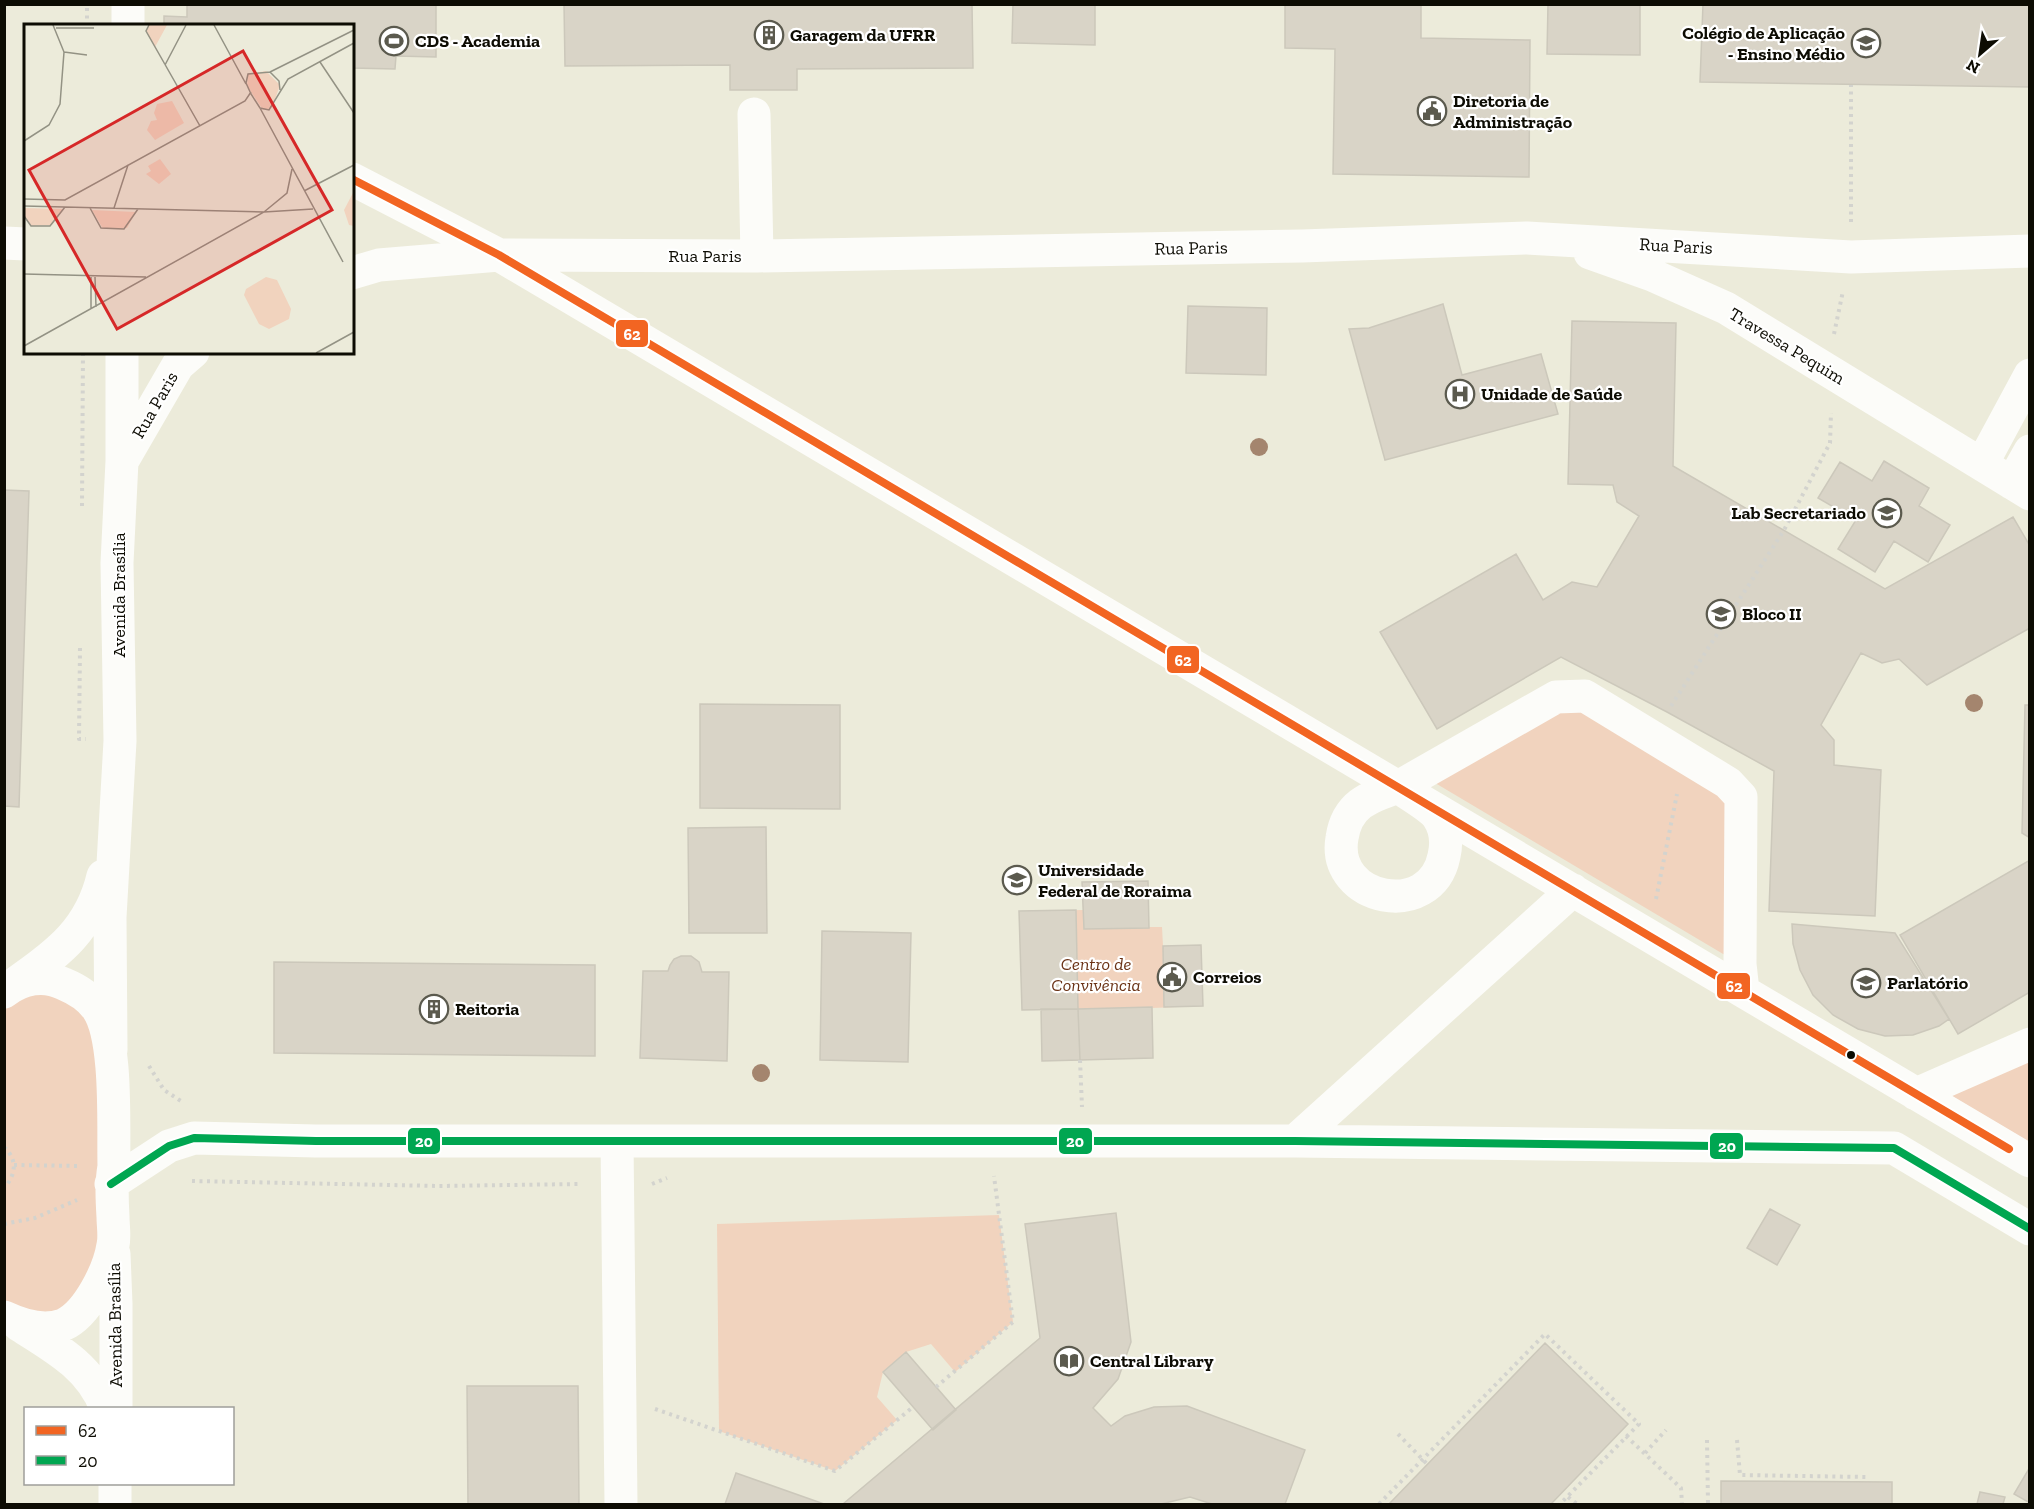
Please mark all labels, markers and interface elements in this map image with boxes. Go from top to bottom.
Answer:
building icon: Garagem da UFRR [753,19,785,51]
place label: Colégio de Aplicação - Ensino Médio [1682,22,1846,65]
inset map [24,24,354,354]
place label: Garagem da UFRR [790,24,936,46]
north arrow [1950,24,2010,84]
sports icon: CDS - Academia [378,25,410,57]
school or university icon: Colégio de Aplicação - Ensino Médio [1850,27,1882,59]
place label: CDS - Academia [415,30,540,52]
text: N [1963,55,1983,78]
place label: Diretoria de Administração [1453,90,1573,133]
public building icon: Diretoria de Administração [1416,95,1448,127]
street label: Rua Paris [1639,233,1713,259]
street label: Rua Paris [1154,236,1228,260]
street label: Rua Paris [668,245,742,267]
street label: Travessa Pequim [1725,303,1849,389]
line badge: 62 [615,319,649,348]
text: 62 [623,325,641,344]
street label: Rua Paris [127,368,183,442]
hospital icon: Unidade de Saúde [1444,378,1476,410]
place label: Unidade de Saúde [1481,383,1622,405]
school or university icon: Lab Secretariado [1871,497,1903,529]
place label: Lab Secretariado [1731,502,1867,524]
street label: Avenida Brasília [108,532,130,657]
school or university icon: Bloco II [1705,598,1737,630]
place label: Bloco II [1742,603,1802,625]
line badge: 62 [1166,645,1200,674]
text: 62 [1174,651,1192,670]
place label: Universidade Federal de Roraima [1038,859,1192,902]
school or university icon: Universidade Federal de Roraima [1001,864,1033,896]
park label: Centro de Convivência [1051,953,1141,996]
public building icon: Correios [1156,961,1188,993]
place label: Correios [1193,966,1262,988]
school or university icon: Parlatório [1850,967,1882,999]
line badge: 62 [1716,972,1751,1000]
place label: Parlatório [1887,972,1969,994]
text: 62 [1725,977,1743,996]
building icon: Reitoria [418,993,450,1025]
place label: Reitoria [455,998,519,1020]
unlabelled marker [1845,1049,1857,1061]
line badge: 20 [407,1127,441,1155]
line badge: 20 [1058,1127,1093,1155]
text: 20 [415,1132,433,1151]
text: 20 [1066,1132,1084,1151]
line badge: 20 [1709,1132,1744,1160]
text: 20 [1718,1137,1736,1156]
street label: Avenida Brasília [103,1262,127,1388]
library icon: Central Library [1053,1345,1085,1377]
place label: Central Library [1090,1350,1214,1372]
legend [24,1407,234,1485]
text: 62 [78,1420,97,1442]
text: 20 [78,1450,98,1472]

